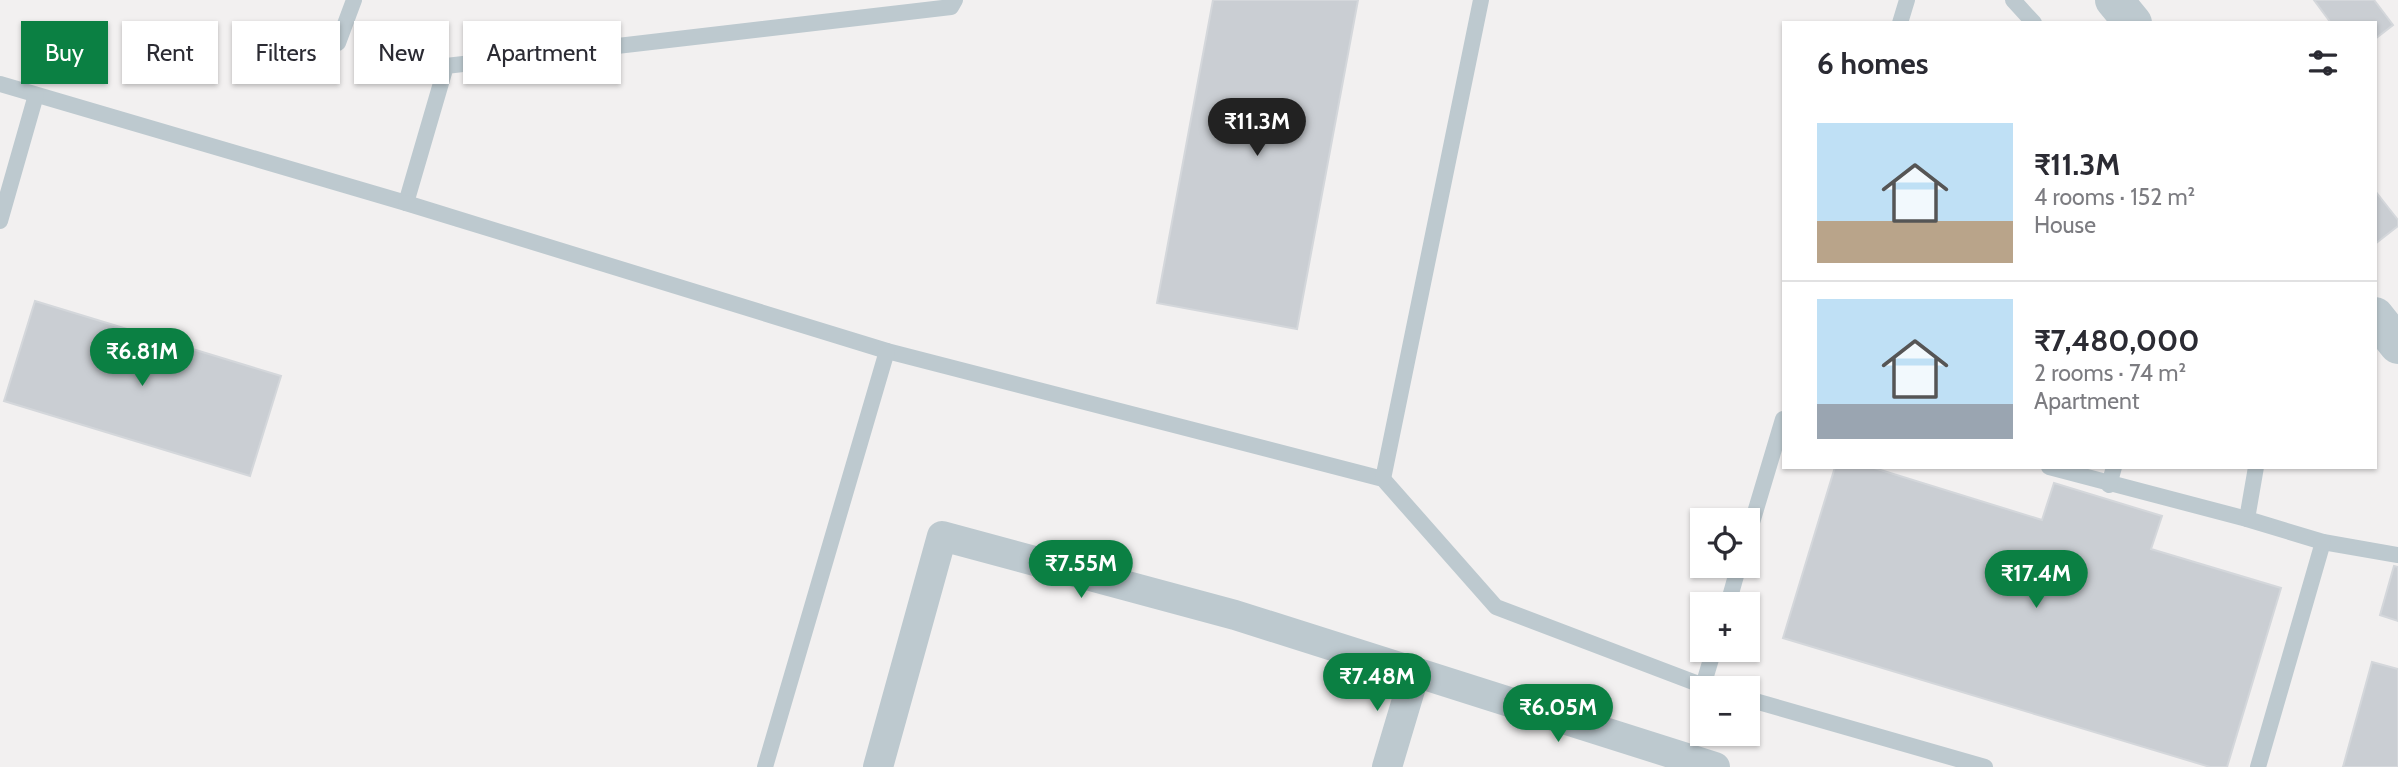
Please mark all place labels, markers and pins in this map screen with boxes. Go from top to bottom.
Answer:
pin: ₹11.3M [1200,99,1314,158]
pin: ₹6.81M [85,328,199,388]
pin: ₹7.55M [1024,540,1138,600]
pin: ₹17.4M [1979,550,2093,610]
pin: ₹7.48M [1320,654,1434,713]
pin: ₹6.05M [1501,684,1615,744]

